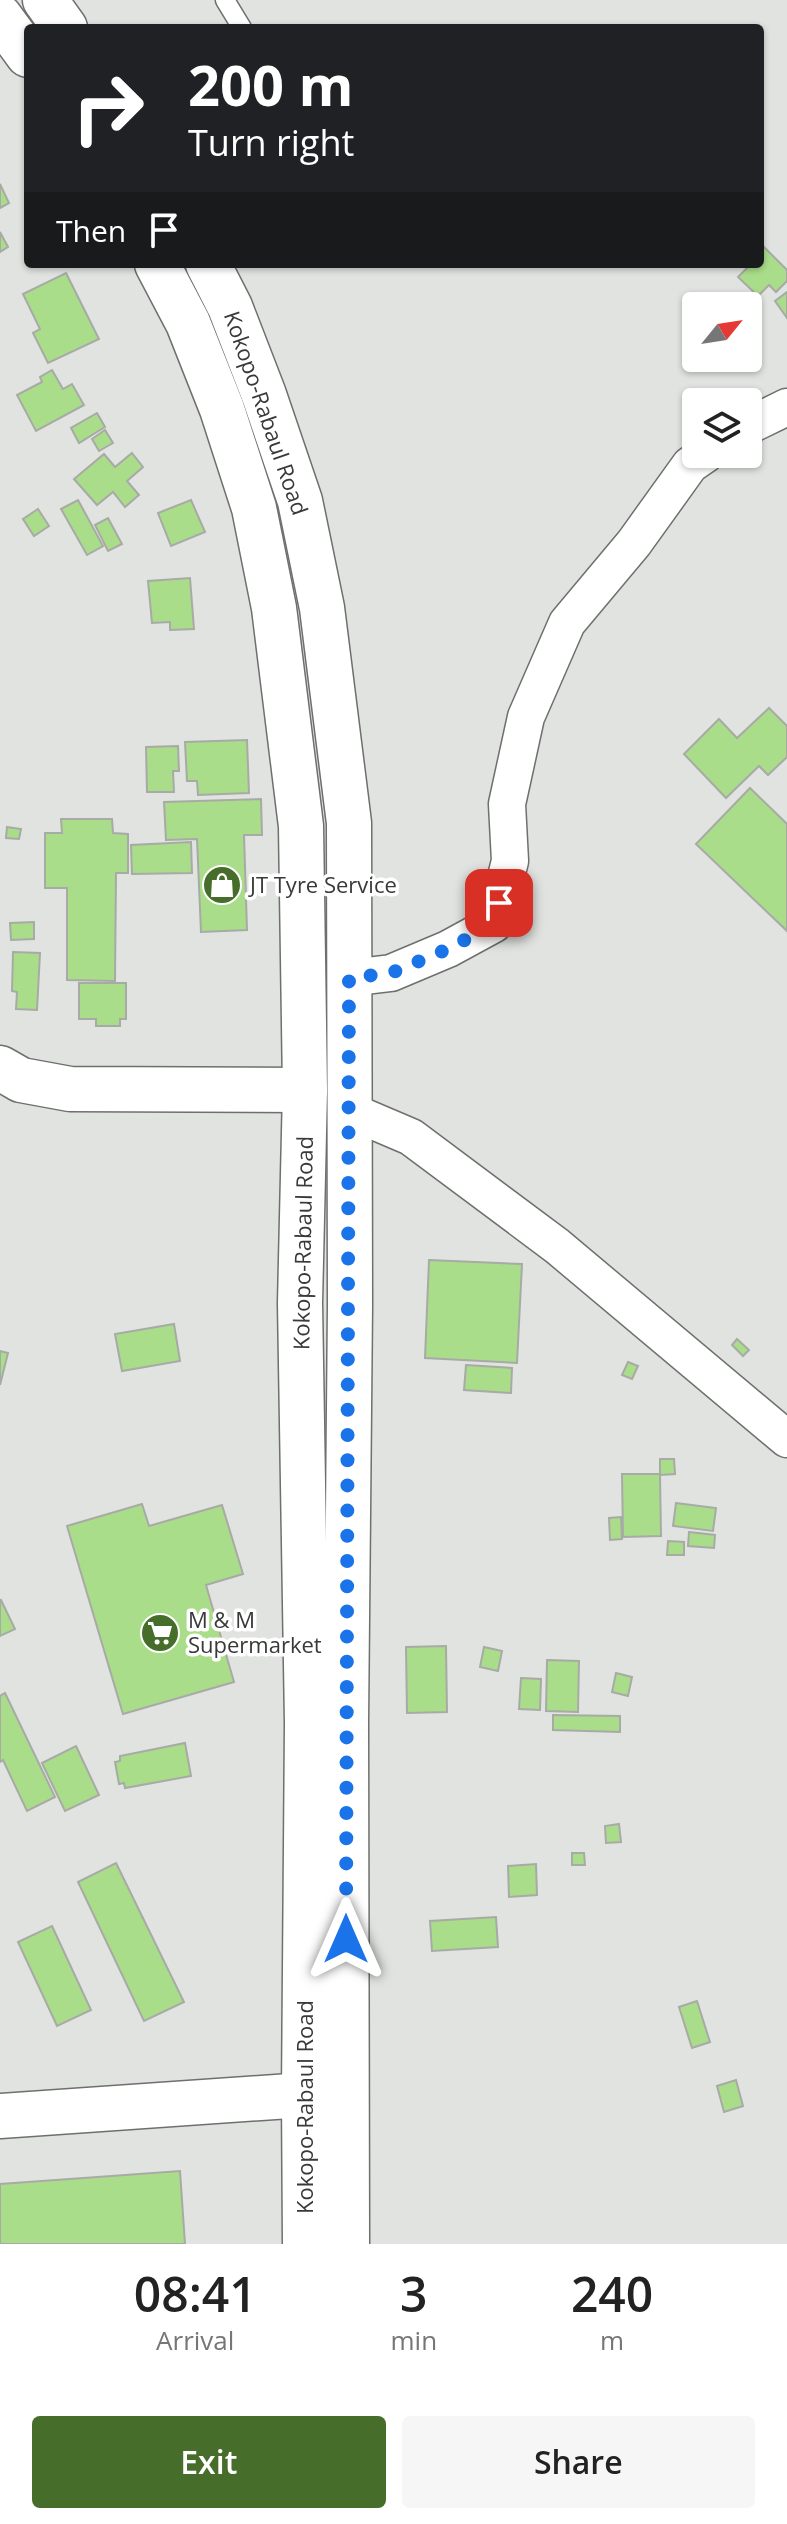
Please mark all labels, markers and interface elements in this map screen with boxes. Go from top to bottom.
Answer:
text: 200 m [188,46,354,122]
icon: right [56,56,160,160]
text: Turn right [188,118,354,167]
icon: arrive [142,208,186,252]
text: Then [56,210,126,251]
north arrow [682,292,762,372]
map controls [682,292,762,468]
street label: Kokopo-Rabaul Road [218,307,316,519]
button: layers [682,388,762,468]
shop icon: JT Tyre Service [201,864,243,906]
place label: JT Tyre Service [248,869,397,899]
pin [465,869,533,937]
icon: arrive [477,881,521,925]
street label: Kokopo-Rabaul Road [285,1136,319,1350]
place label: M & M Supermarket [188,1604,322,1659]
supermarket icon: M & M Supermarket [139,1612,181,1654]
position arrow [304,1897,388,1981]
street label: Kokopo-Rabaul Road [289,2000,319,2214]
text: 08:41 [134,2261,257,2326]
text: 3 [400,2261,428,2326]
text: 240 [571,2261,653,2326]
text: Arrival [156,2322,234,2358]
text: min [391,2322,437,2358]
text: m [600,2322,624,2358]
button: Exit [32,2416,386,2508]
button: Share [402,2416,755,2508]

